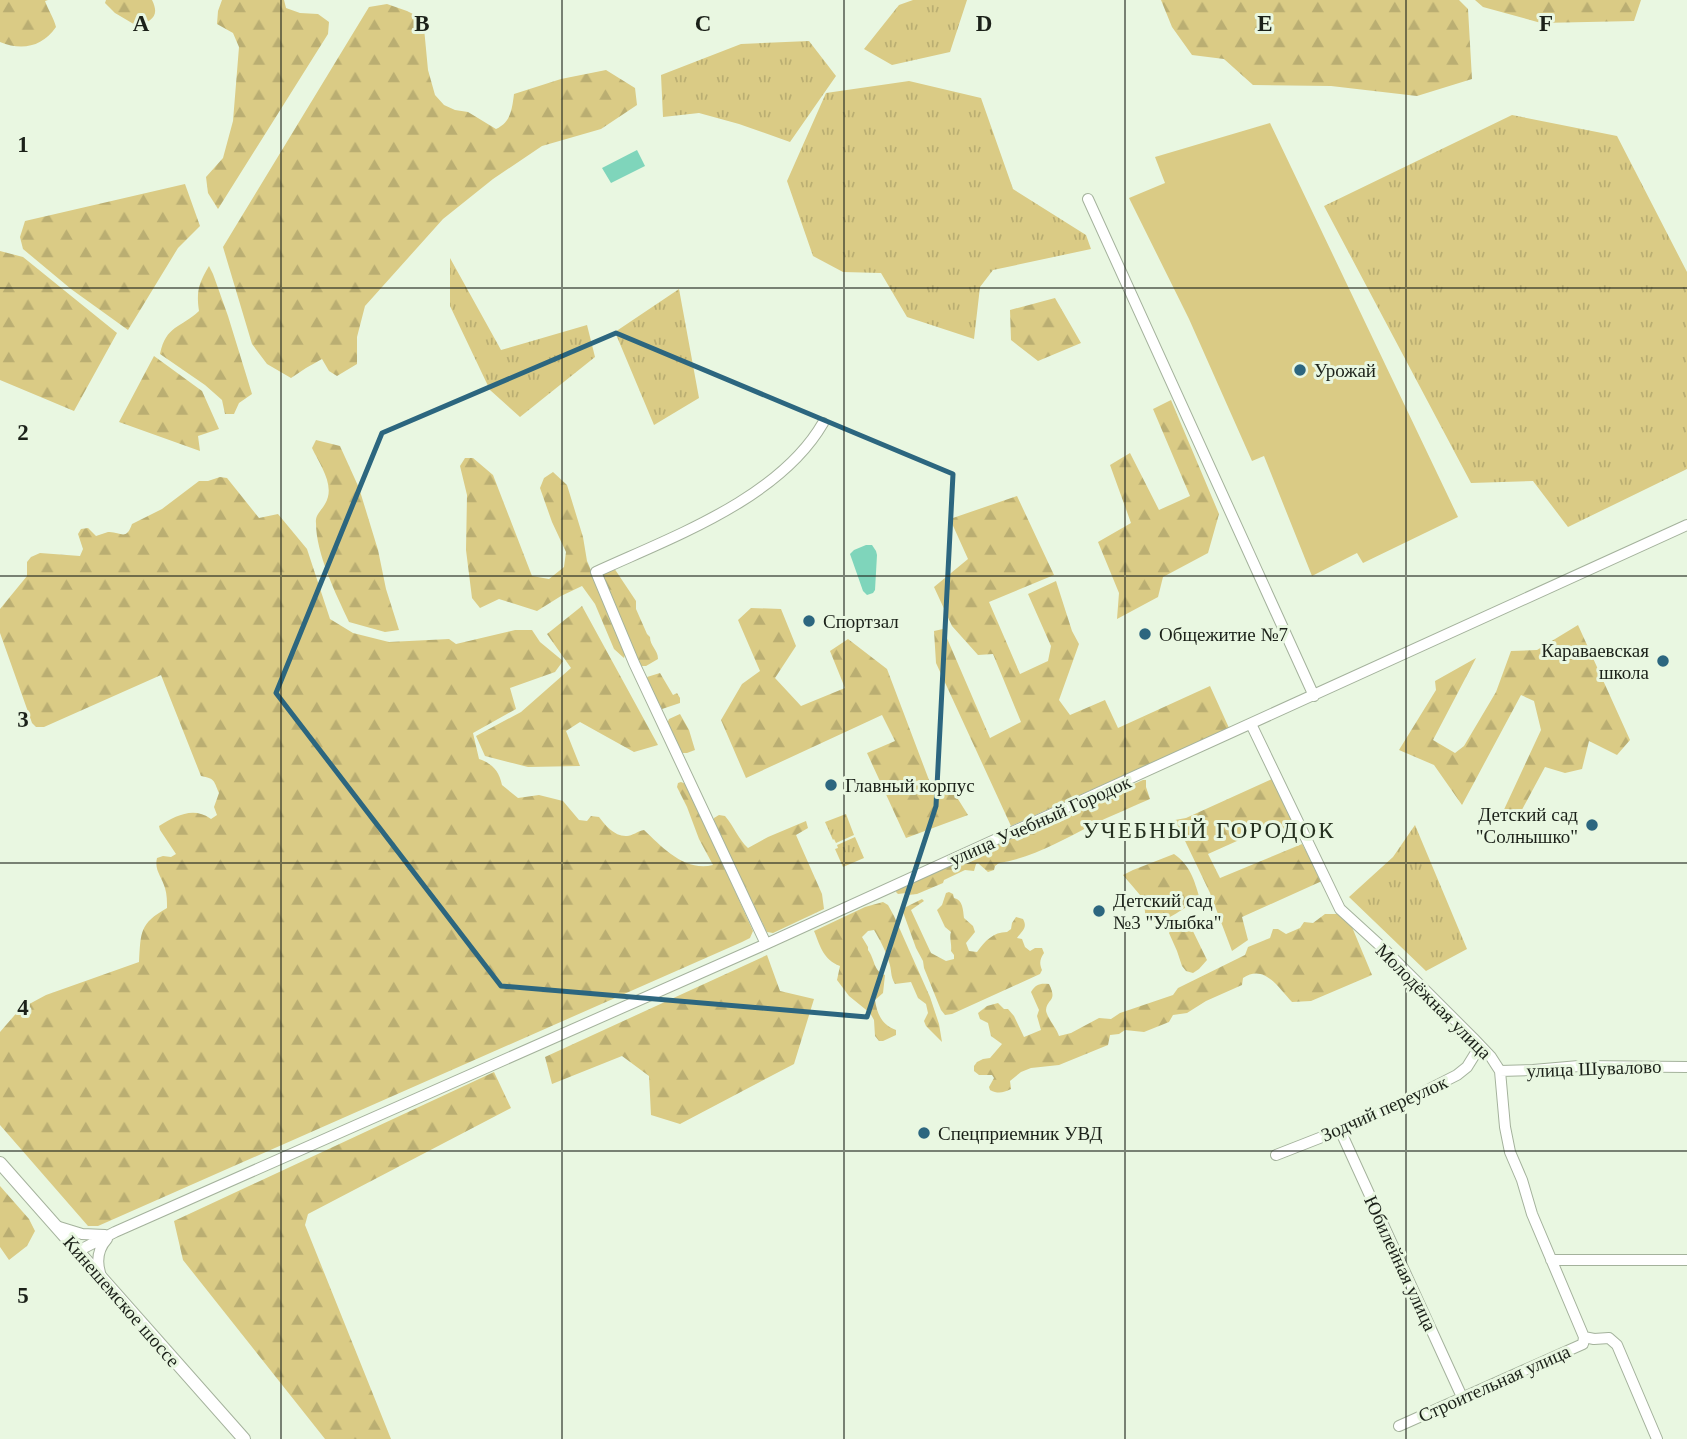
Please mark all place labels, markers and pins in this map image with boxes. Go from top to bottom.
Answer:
place label: Урожай [1314,360,1376,381]
marker: Урожай [1292,362,1308,378]
place label: Спортзал [823,611,899,632]
marker: Спортзал [801,613,817,629]
place label: Общежитие №7 [1159,624,1288,645]
marker: Общежитие №7 [1137,626,1153,642]
place label: Караваевская школа [1541,640,1650,683]
marker: Караваевская школа [1655,653,1671,669]
place label: Главный корпус [845,775,975,796]
marker: Главный корпус [823,777,839,793]
place label: Детский сад "Солнышко" [1476,804,1578,847]
marker: Детский сад "Солнышко" [1584,817,1600,833]
place label: Детский сад №3 "Улыбка" [1113,890,1222,933]
marker: Детский сад №3 "Улыбка" [1091,903,1107,919]
place label: Спецприемник УВД [938,1123,1102,1144]
marker: Спецприемник УВД [916,1125,932,1141]

